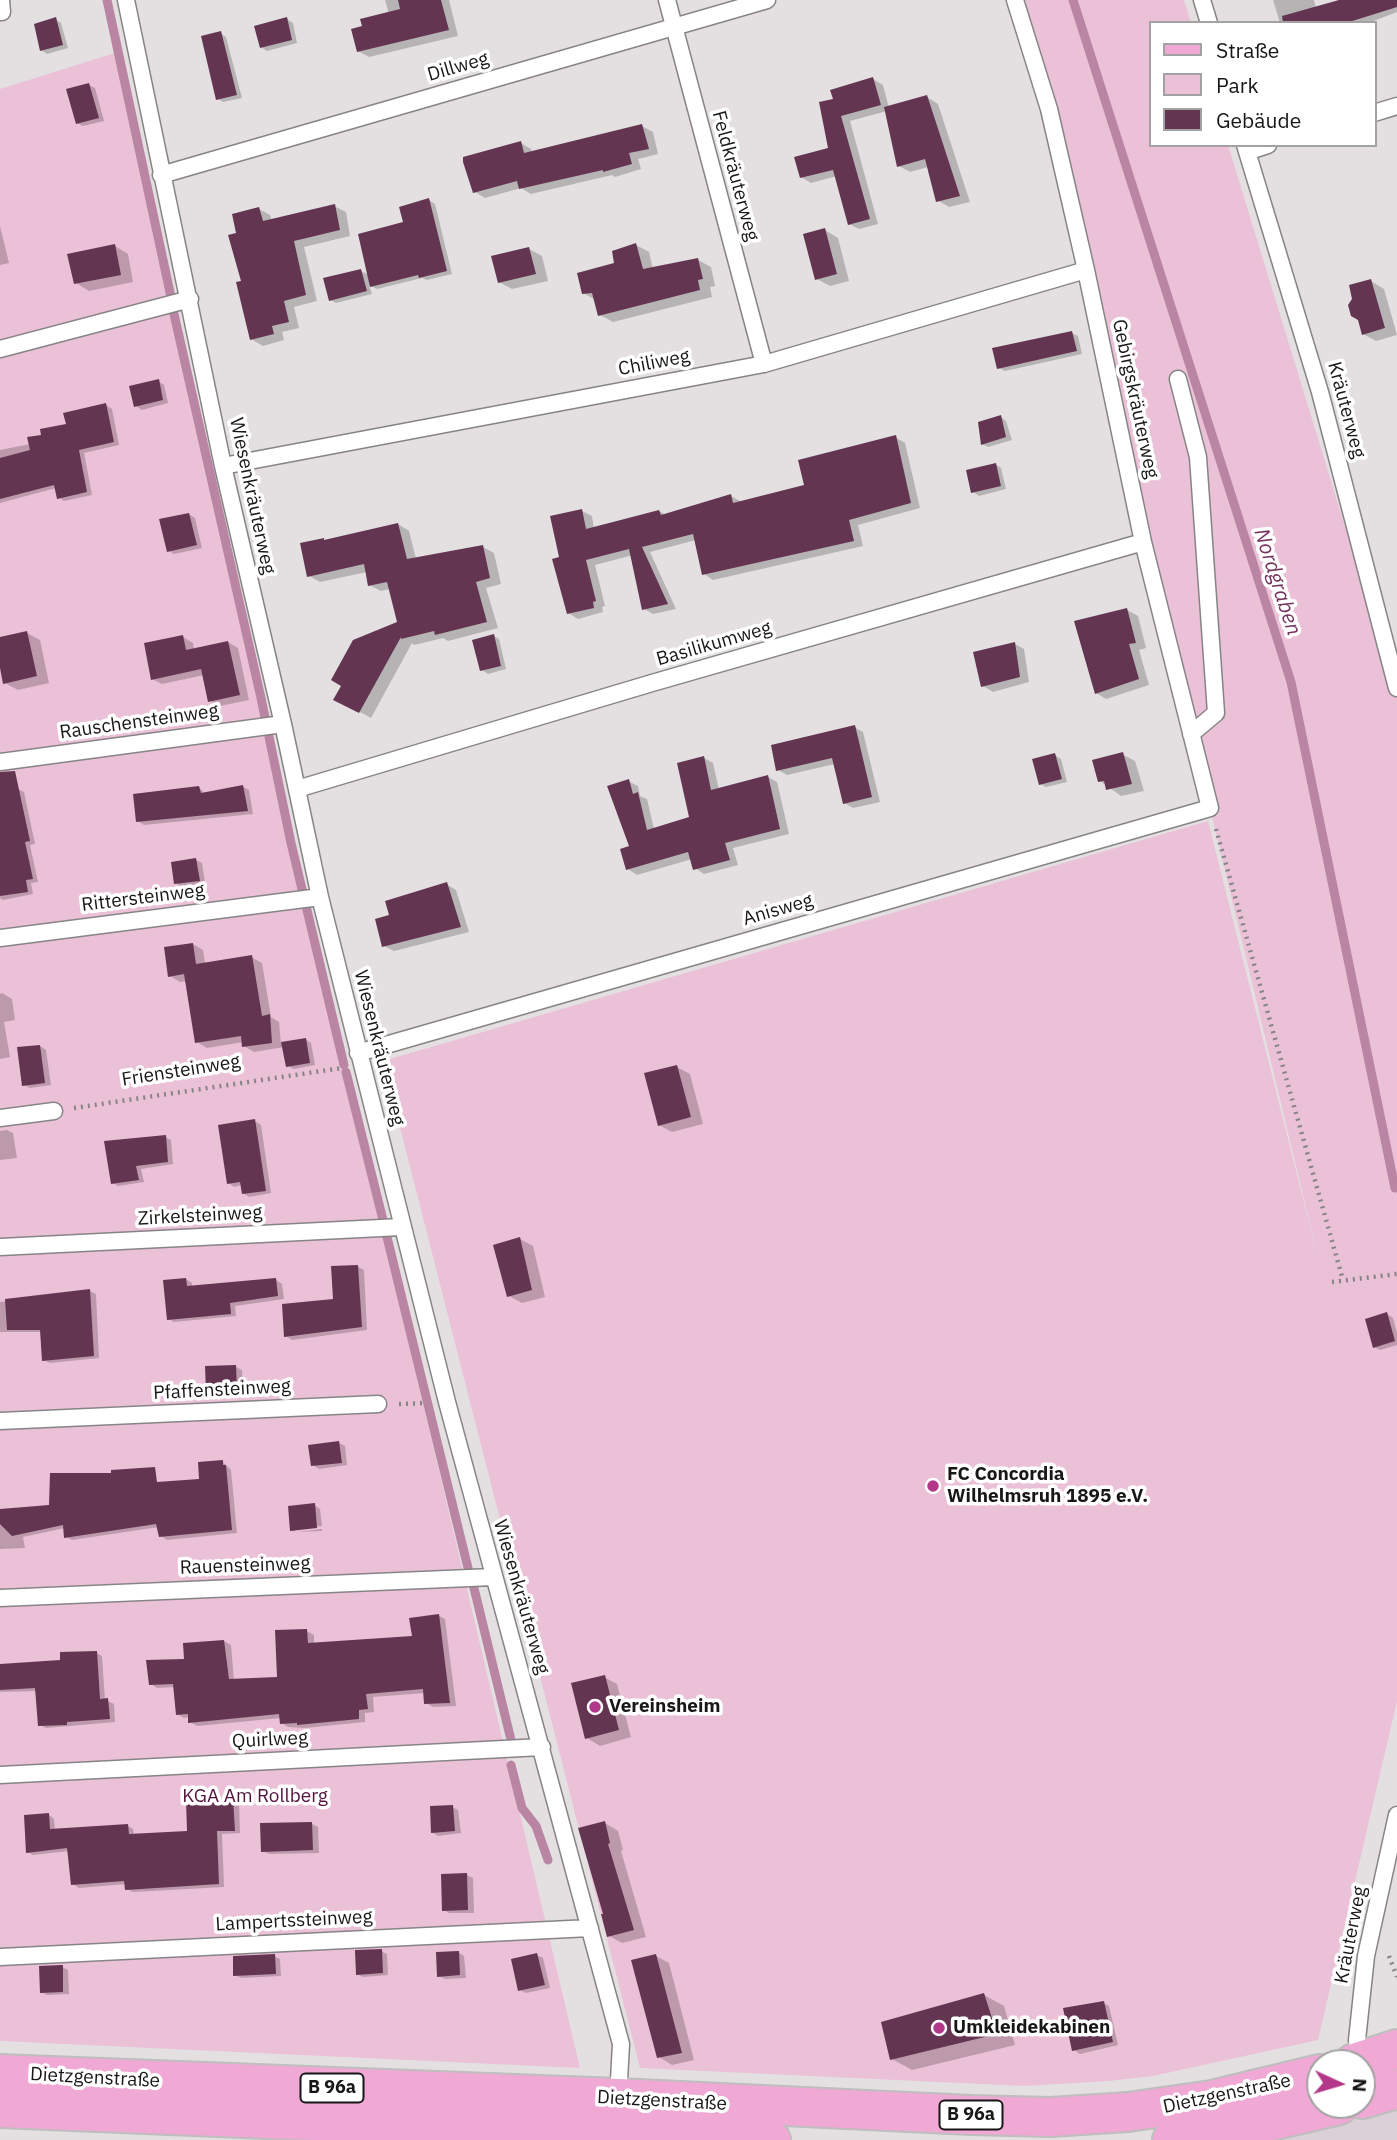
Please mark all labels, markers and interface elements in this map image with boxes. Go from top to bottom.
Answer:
legend [1148,21,1376,147]
text: Straße [1216,36,1279,64]
street label: Dillweg [425,47,491,87]
text: Park [1216,71,1259,99]
text: Gebäude [1216,106,1301,134]
street label: Feldkräuterweg [707,108,763,244]
street label: Gebirgskräuterweg [1107,317,1163,481]
street label: Chiliweg [616,345,692,381]
street label: Kräuterweg [1322,359,1370,461]
street label: Wiesenkräuterweg [224,416,280,576]
water label: Nordgraben [1248,526,1306,638]
street label: Basilikumweg [654,617,774,671]
street label: Rauschensteinweg [58,700,220,744]
street label: Rittersteinweg [80,879,206,917]
street label: Anisweg [740,889,816,931]
street label: Wiesenkräuterweg [349,968,409,1128]
street label: Friensteinweg [120,1050,242,1092]
street label: Zirkelsteinweg [137,1201,263,1231]
street label: Pfaffensteinweg [153,1375,291,1405]
place label: FC Concordia Wilhelmsruh 1895 e.V. [947,1464,1148,1508]
marker: FC Concordia Wilhelmsruh 1895 e.V. [925,1478,941,1494]
street label: Wiesenkräuterweg [488,1517,554,1677]
street label: Rauensteinweg [179,1552,311,1580]
place label: Vereinsheim [609,1696,720,1718]
marker: Vereinsheim [587,1699,603,1715]
street label: Quirlweg [231,1727,309,1753]
park label: KGA Am Rollberg [182,1786,328,1808]
street label: Kräuterweg [1330,1884,1372,1986]
street label: Lampertssteinweg [215,1906,373,1936]
place label: Umkleidekabinen [953,2017,1110,2039]
marker: Umkleidekabinen [931,2020,947,2036]
north arrow [1306,2049,1376,2119]
street label: Dietzgenstraße [30,2063,160,2093]
street label: Dietzgenstraße [1161,2069,1293,2119]
road number: B 96a [300,2074,364,2102]
text: N [1348,2078,1372,2093]
street label: Dietzgenstraße [597,2086,727,2116]
road number: B 96a [940,2101,1002,2130]

